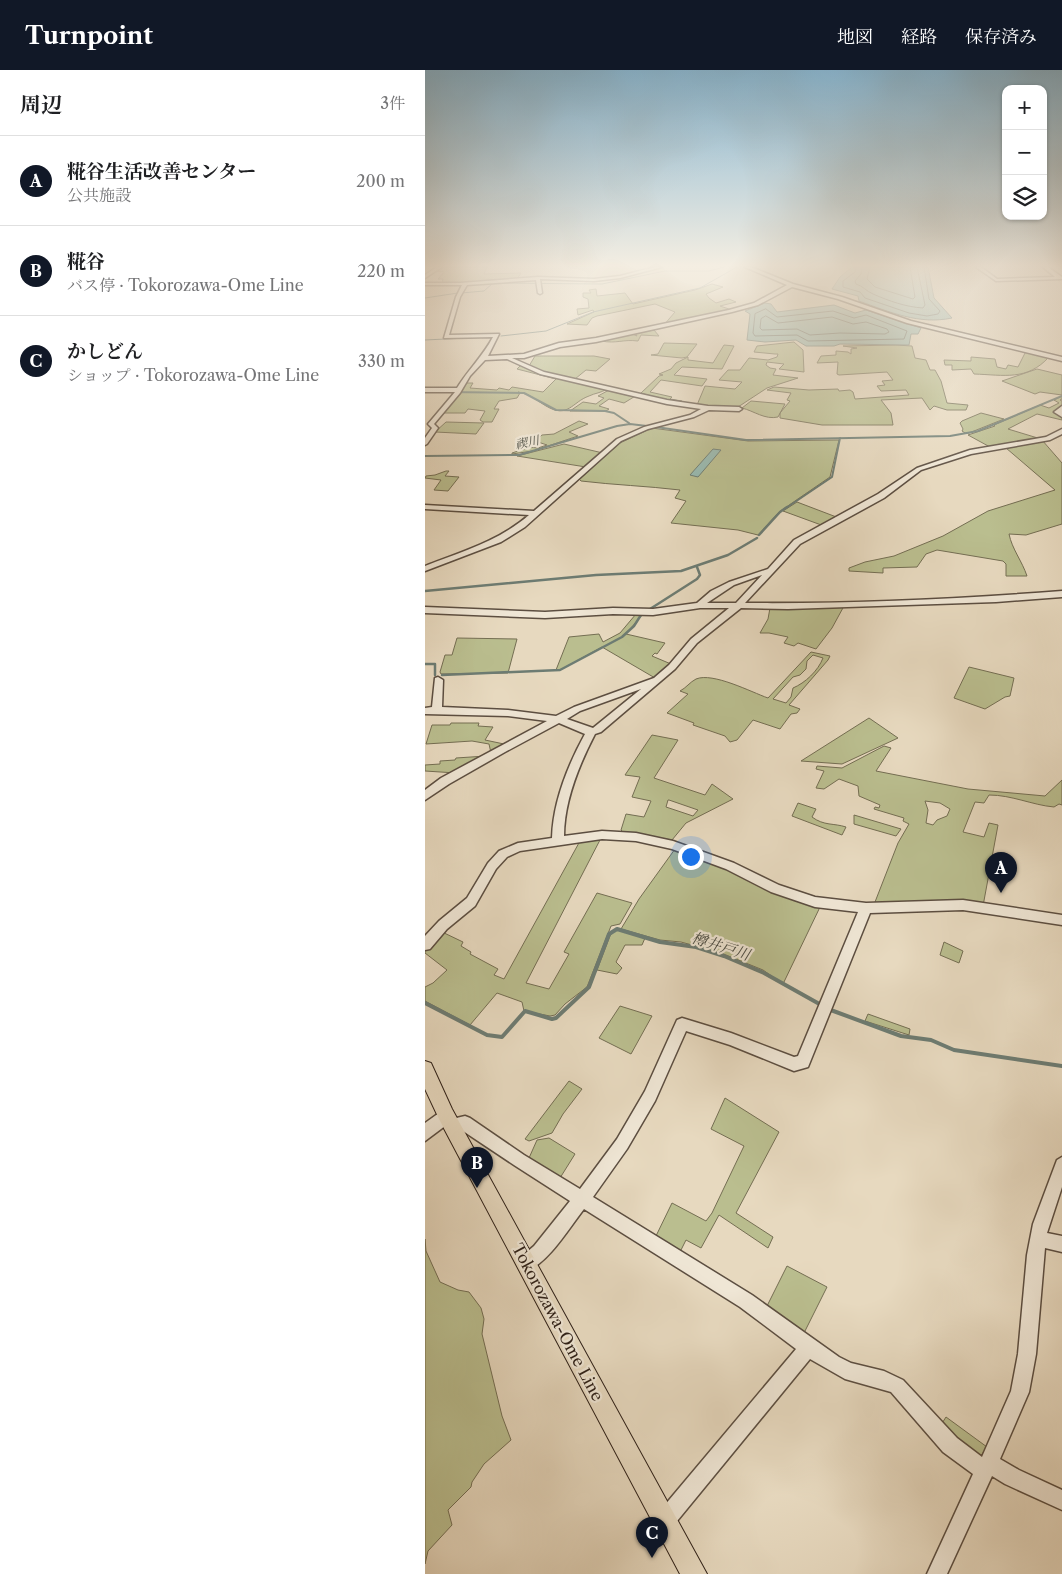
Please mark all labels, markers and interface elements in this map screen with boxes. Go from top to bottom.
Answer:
text: Turnpoint [25,21,153,50]
text: 地図 [837,26,873,48]
text: 経路 [901,26,937,48]
text: 保存済み [965,26,1037,48]
map controls [1002,85,1047,220]
button: + [1002,85,1047,130]
text: 周辺 [20,92,62,117]
text: 3件 [380,93,405,113]
button: − [1002,130,1047,175]
text: 糀谷生活改善センター [67,160,256,183]
text: A [30,171,42,191]
text: 200 m [356,171,405,191]
button: layers [1002,175,1047,220]
text: 公共施設 [67,185,131,205]
text: 糀谷 [67,250,105,273]
text: B [30,261,42,281]
text: 220 m [357,261,405,281]
text: バス停 · Tokorozawa-Ome Line [67,275,304,295]
text: かしどん [67,340,143,363]
text: C [30,351,42,371]
text: 330 m [358,351,405,371]
text: ショップ · Tokorozawa-Ome Line [67,365,319,385]
water label: 禊川 [514,432,542,452]
your location [678,844,704,870]
pin: A [985,852,1017,893]
water label: 樽井戸川 [690,928,754,965]
pin: B [461,1147,493,1188]
street label: Tokorozawa-Ome Line [508,1240,608,1404]
pin: C [636,1517,668,1558]

